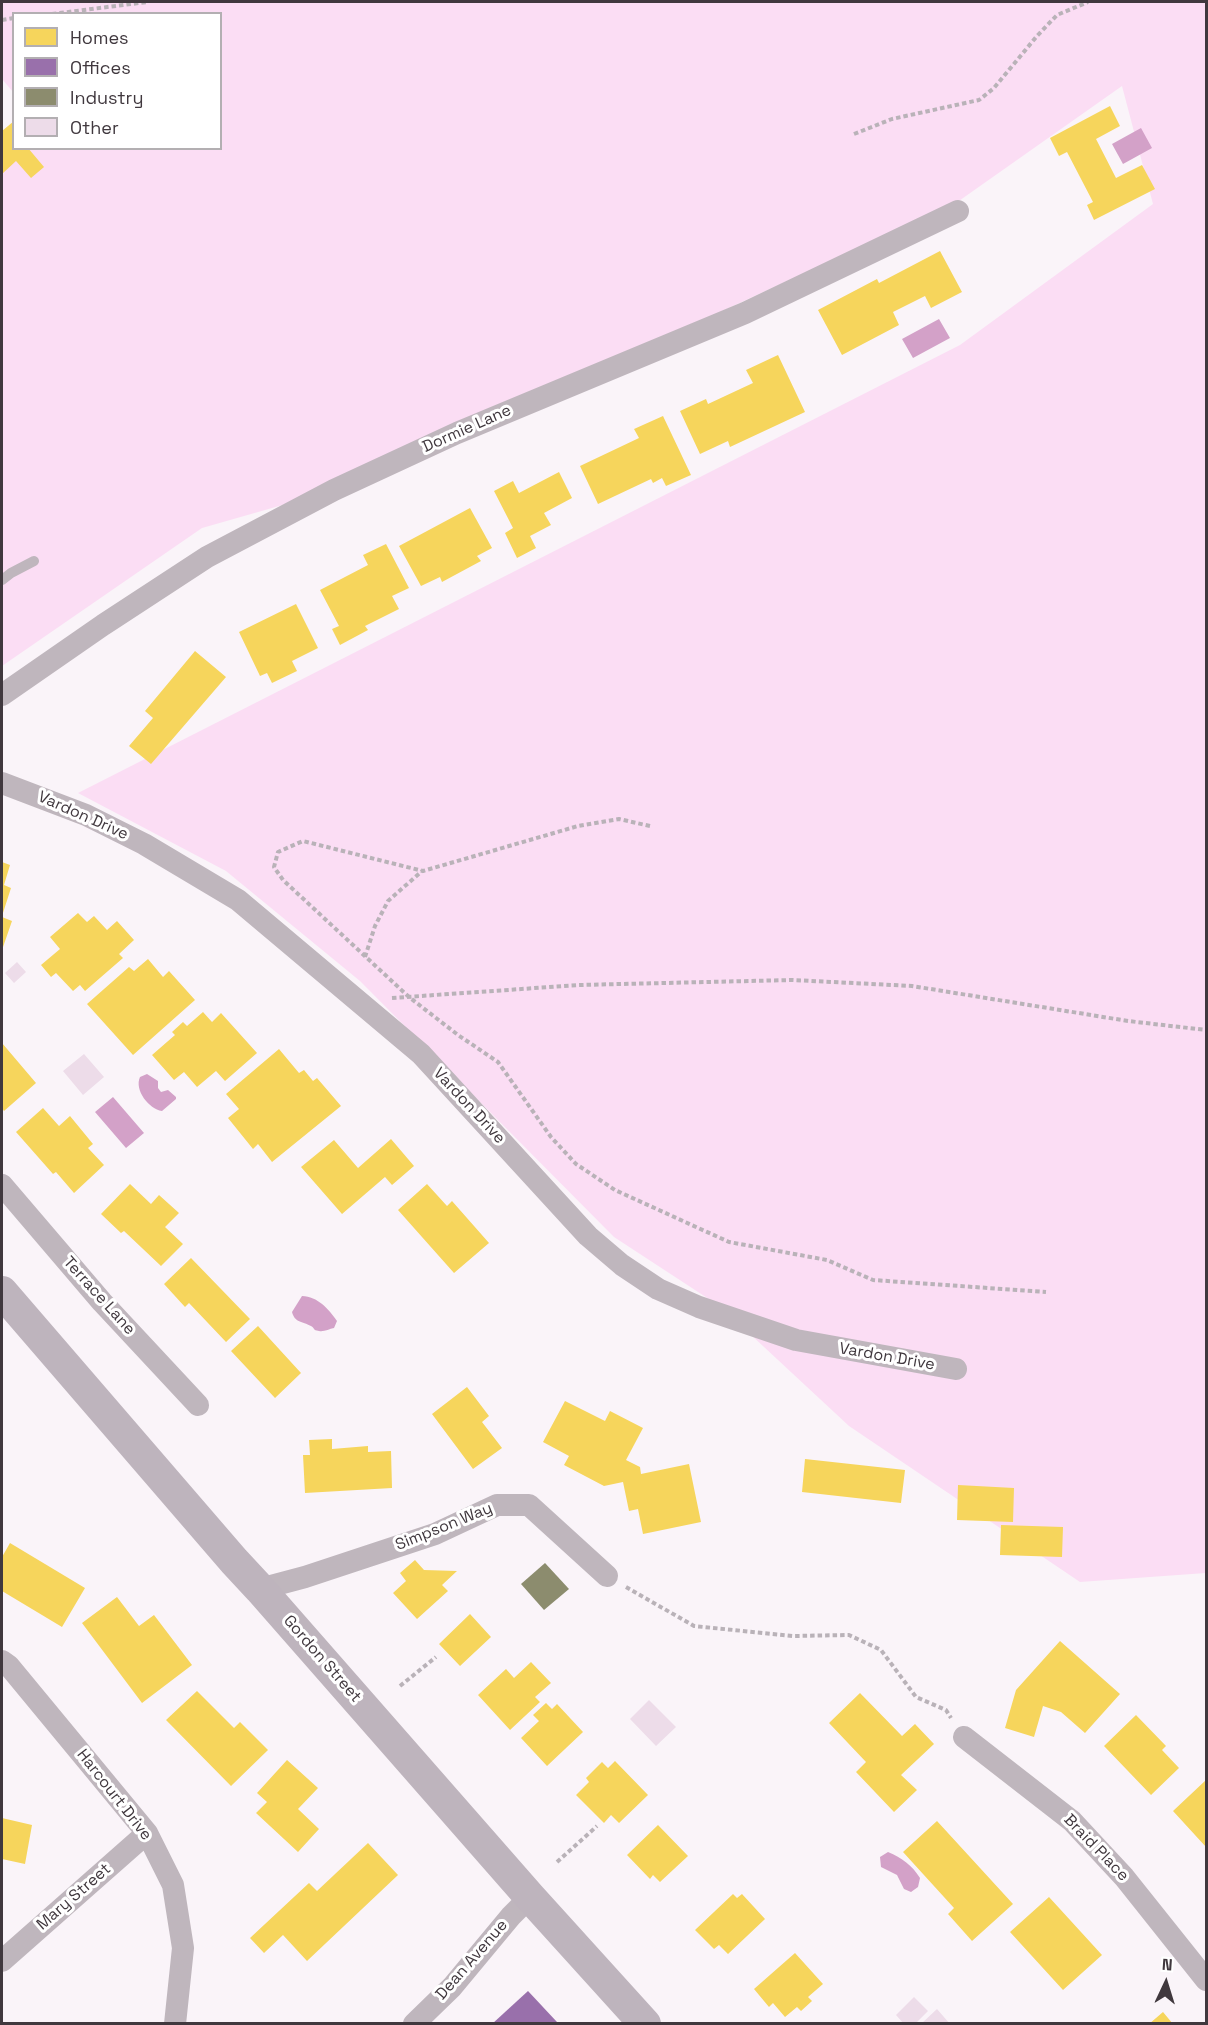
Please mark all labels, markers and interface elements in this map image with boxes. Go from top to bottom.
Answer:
legend [12,12,222,150]
text: Homes [70,26,129,49]
text: Offices [70,56,131,79]
text: Industry [70,86,143,109]
text: Other [70,116,119,139]
street label: Dormie Lane [420,401,514,457]
street label: Vardon Drive [35,788,131,844]
street label: Vardon Drive [429,1064,509,1148]
street label: Terrace Lane [59,1253,139,1339]
street label: Vardon Drive [838,1339,936,1375]
street label: Simpson Way [393,1499,495,1555]
street label: Gordon Street [279,1611,365,1707]
street label: Harcourt Drive [72,1746,156,1844]
street label: Braid Place [1059,1811,1133,1885]
street label: Mary Street [33,1860,115,1934]
street label: Dean Avenue [432,1916,512,2004]
north arrow [1136,1953,1196,2013]
text: N [1161,1954,1173,1975]

